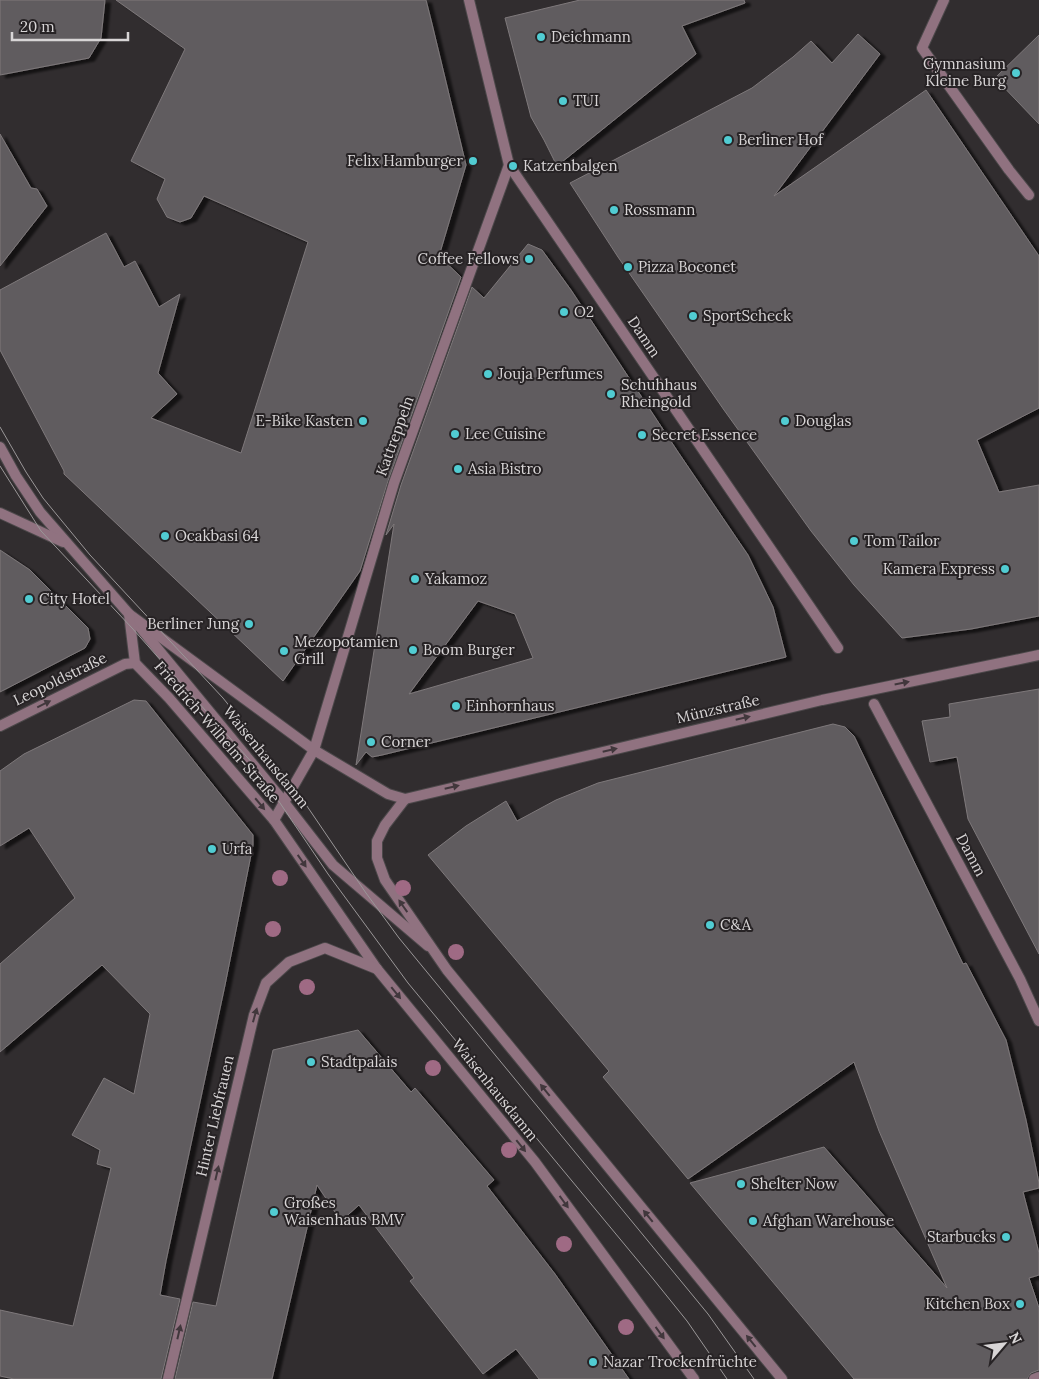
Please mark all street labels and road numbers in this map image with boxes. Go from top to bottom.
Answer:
street label: Damm [624,312,665,361]
street label: Kattreppeln [371,393,418,478]
street label: Leopoldstraße [10,648,110,709]
street label: Friedrich-Wilhelm-Straße [151,657,284,807]
street label: Münzstraße [674,690,761,727]
street label: Waisenhausdamm [219,702,314,812]
street label: Damm [952,830,991,879]
street label: Waisenhausdamm [448,1035,543,1145]
street label: Hinter Liebfrauen [191,1053,238,1179]

